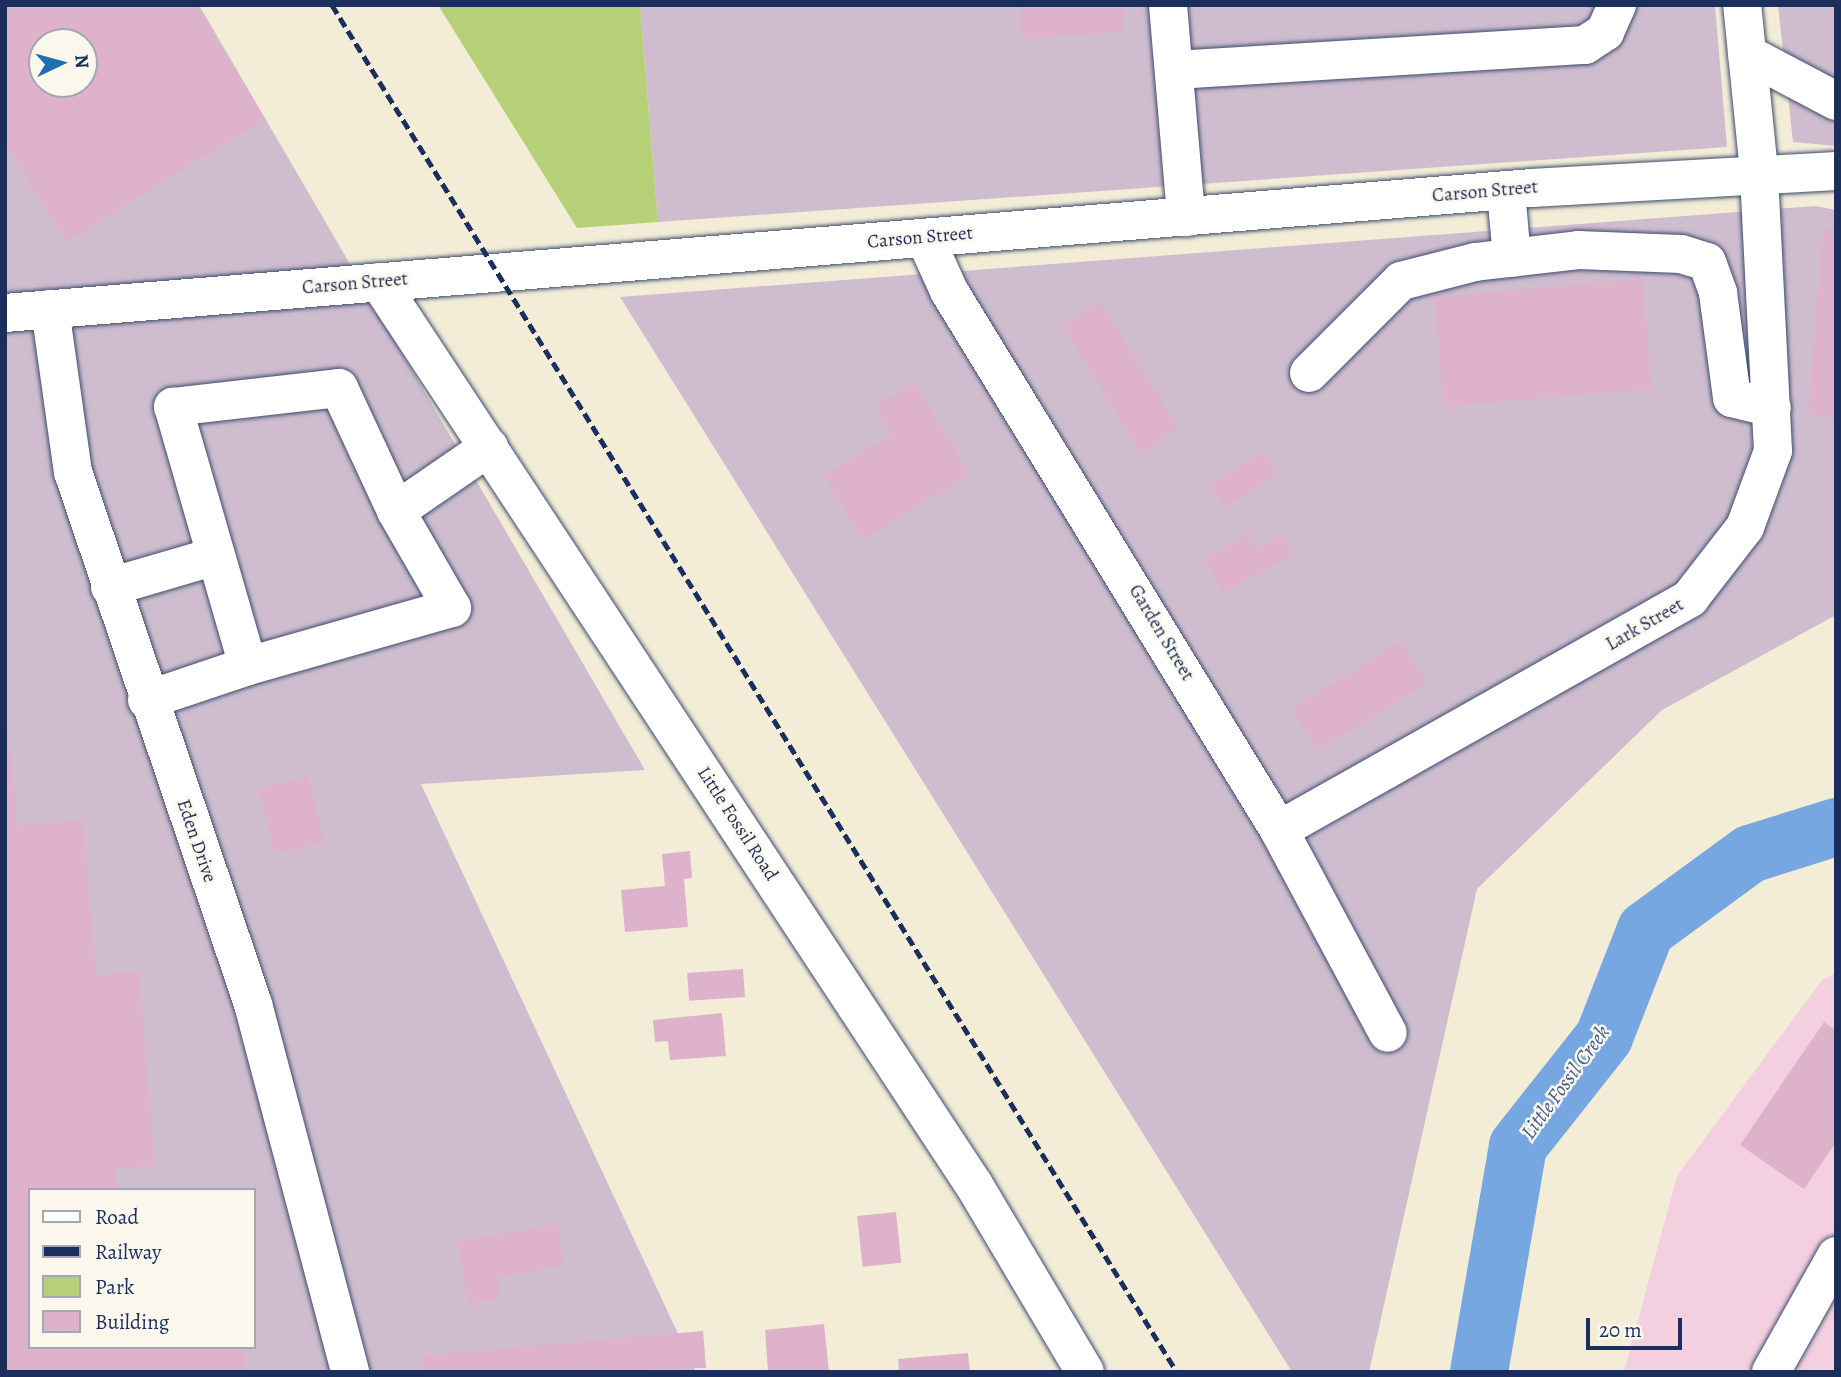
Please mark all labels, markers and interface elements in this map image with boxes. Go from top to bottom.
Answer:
north arrow [28,28,98,98]
text: N [68,53,95,69]
street label: Carson Street [1431,176,1539,208]
street label: Carson Street [866,222,974,254]
street label: Carson Street [301,268,409,300]
street label: Garden Street [1123,581,1199,685]
street label: Lark Street [1602,594,1688,656]
street label: Little Fossil Road [692,763,782,885]
street label: Eden Drive [171,796,221,886]
water label: Little Fossil Creek [1515,1020,1615,1144]
legend [28,1188,256,1349]
text: Road [95,1203,139,1231]
text: Railway [95,1238,161,1266]
text: Park [95,1273,134,1301]
scale bar [1589,1304,1685,1348]
text: Building [95,1308,169,1336]
text: 20 m [1599,1316,1642,1344]

